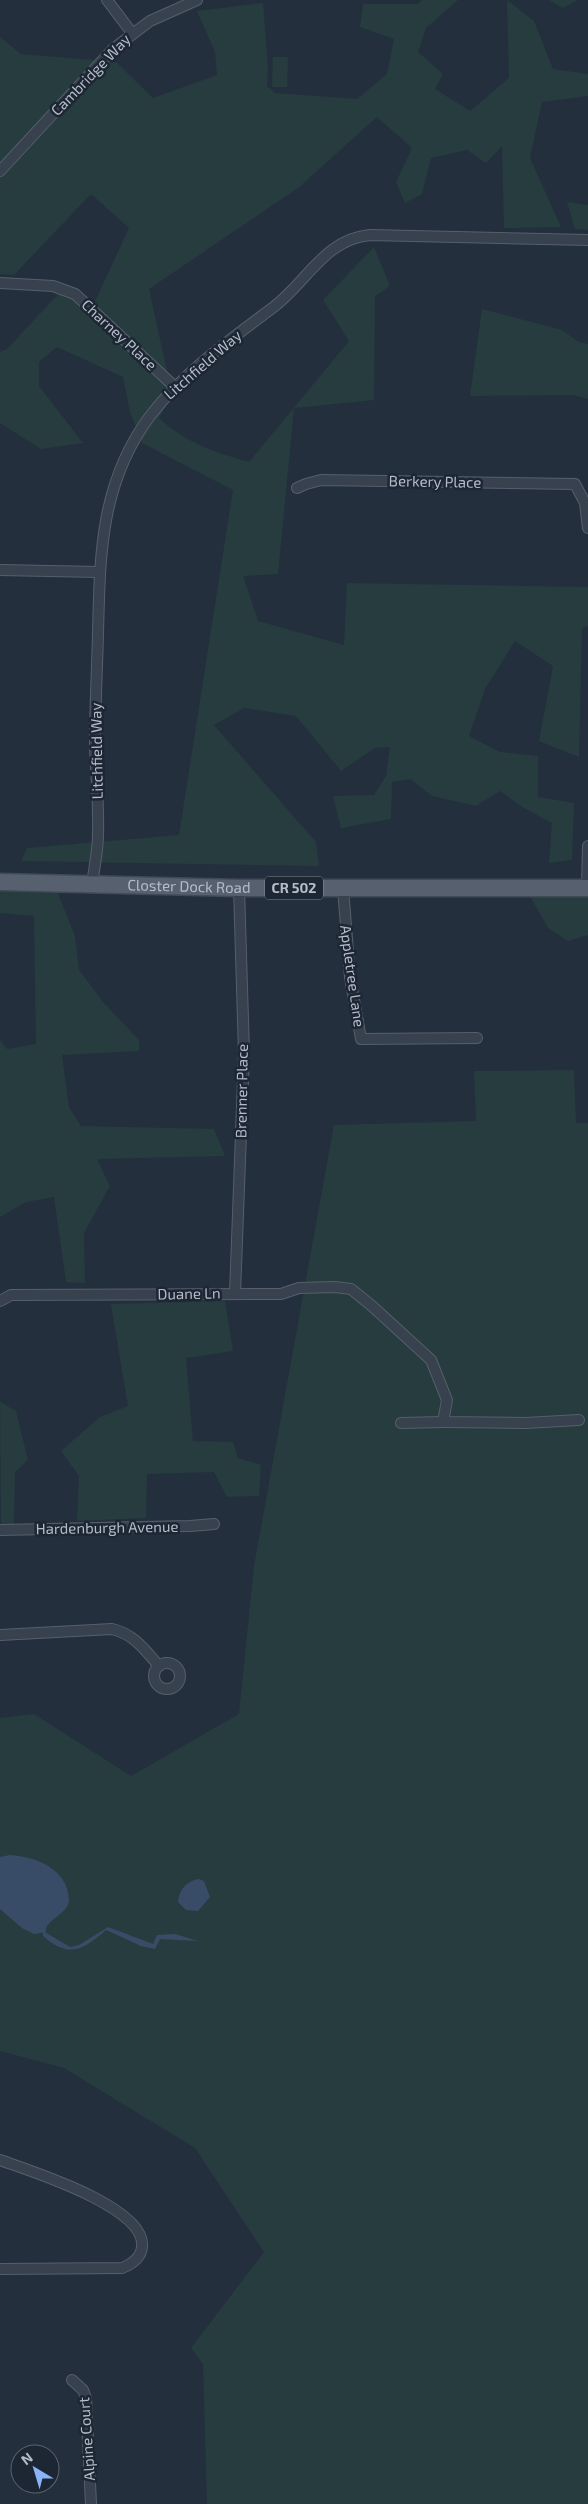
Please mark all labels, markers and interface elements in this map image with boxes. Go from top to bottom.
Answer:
street label: Cambridge Way [47,30,134,119]
street label: Charney Place [78,295,161,374]
street label: Litchfield Way [160,326,245,403]
street label: Berkery Place [389,471,481,491]
street label: Litchfield Way [86,702,106,800]
street label: Closter Dock Road [127,875,251,896]
road number: CR 502 [265,876,323,900]
street label: Appletree Lane [337,924,369,1028]
street label: Brenner Place [231,1044,251,1138]
street label: Duane Ln [157,1283,221,1303]
street label: Hardenburgh Avenue [35,1517,179,1537]
street label: Alpine Court [74,2396,98,2481]
north arrow [10,2444,60,2494]
text: N [17,2449,36,2468]

